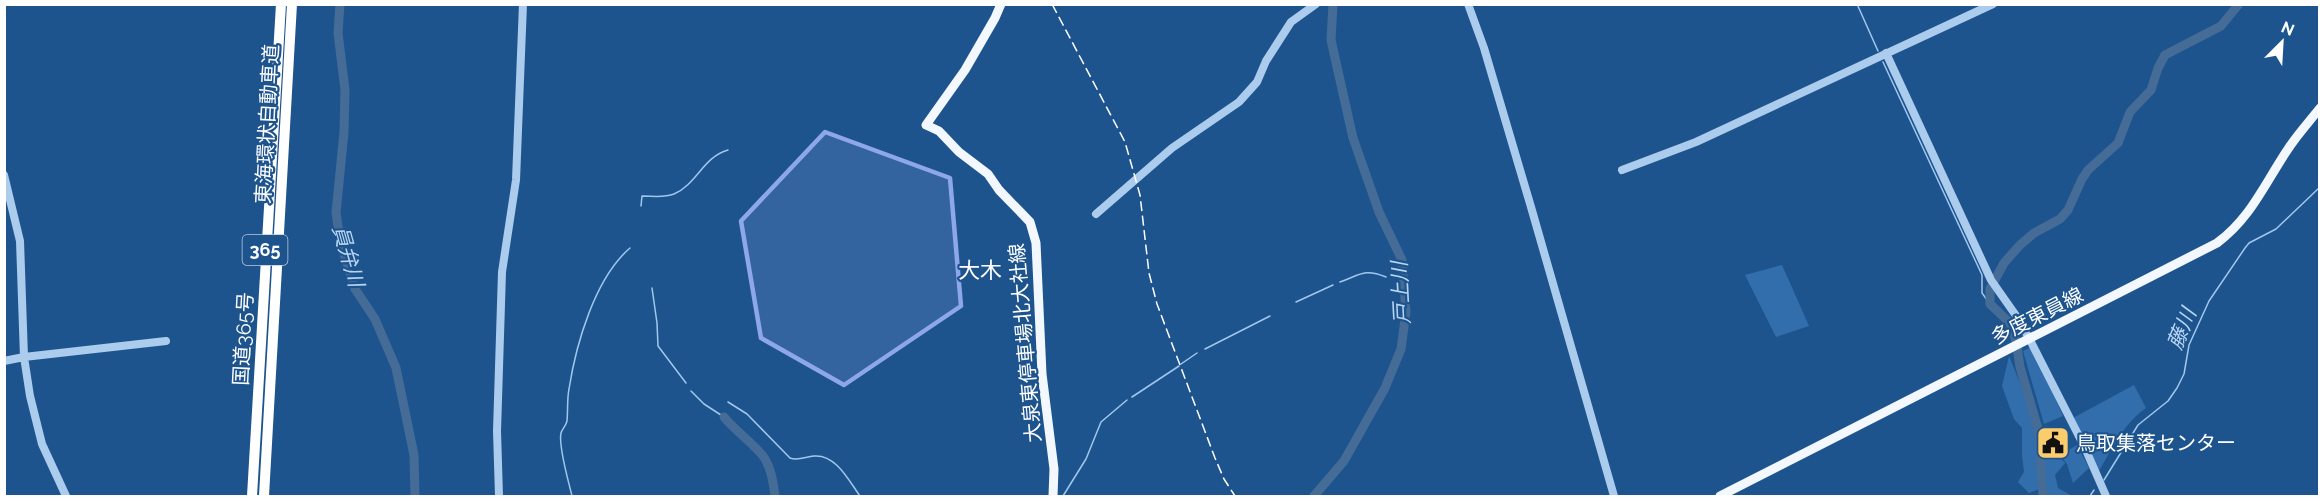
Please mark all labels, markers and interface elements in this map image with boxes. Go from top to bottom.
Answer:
north arrow [2252,12,2312,72]
text: N [2278,18,2297,40]
street label: 東海環状自動車道 [251,43,283,205]
water label: 員弁川 [328,222,370,292]
road number: 365 [242,235,288,265]
street label: 大泉東停車場北大社線 [1004,242,1046,444]
district label: 大木 [958,257,1002,283]
water label: 戸上川 [1386,259,1415,325]
street label: 多度東員線 [1987,283,2087,349]
street label: 国道365号 [229,292,257,386]
water label: 藤川 [2162,303,2202,353]
public building icon: 鳥取集落センター [2035,425,2071,461]
place label: 鳥取集落センター [2076,431,2236,455]

